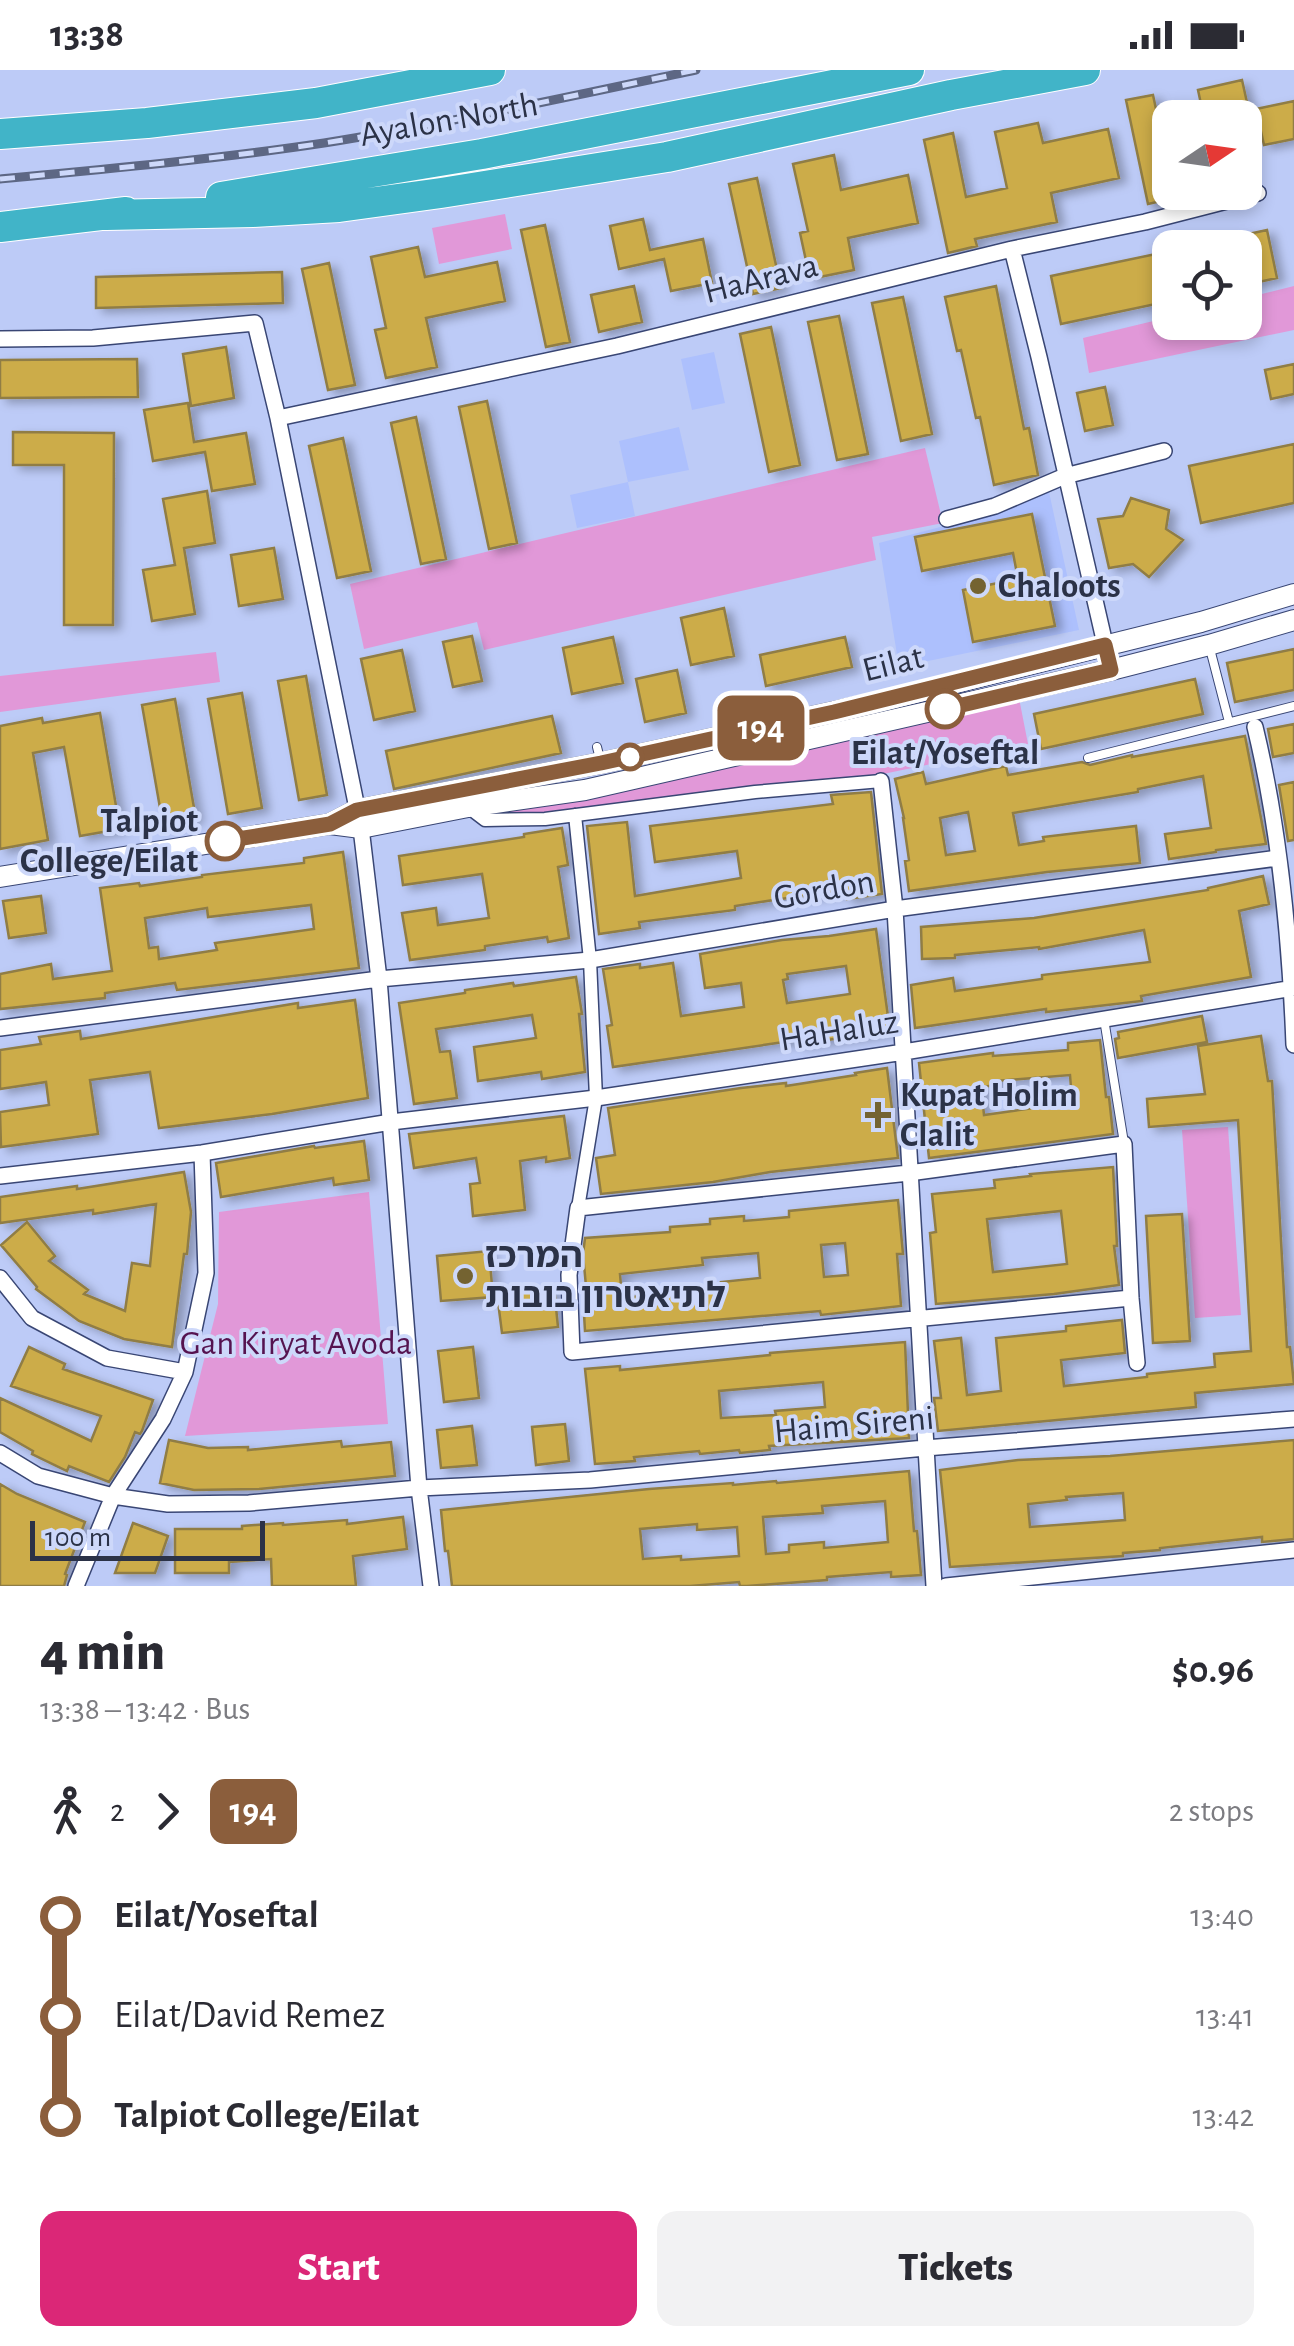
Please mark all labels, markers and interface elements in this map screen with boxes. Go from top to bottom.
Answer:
text: 13:38 [50,16,124,54]
street label: Ayalon North [357,87,541,153]
north arrow [1152,100,1262,210]
map controls [1152,100,1262,340]
button: locate [1152,230,1262,340]
street label: HaArava [700,248,822,310]
place label: Chaloots [998,569,1121,604]
marker: Chaloots [967,575,989,597]
street label: Eilat [859,640,927,688]
marker: Eilat/Yoseftal [926,690,964,728]
line badge: 194 [704,696,818,760]
text: 194 [737,711,785,746]
place label: Eilat/Yoseftal [851,736,1039,771]
unlabelled marker [617,744,643,770]
place label: Talpiot College/Eilat [20,804,198,879]
marker: Talpiot College/Eilat [206,822,244,860]
street label: Gordon [771,864,877,916]
street label: HaHaluz [777,1004,901,1058]
place label: Kupat Holim Clalit [900,1078,1078,1153]
marker: Kupat Holim Clalit [865,1102,891,1128]
place label: המרכז לתיאטרון בובות [485,1239,726,1314]
marker: המרכז לתיאטרון בובות [454,1265,476,1287]
park label: Gan Kiryat Avoda [180,1326,412,1361]
street label: Haim Sireni [772,1401,936,1449]
scale bar [30,1516,265,1560]
text: 100 m [45,1524,111,1552]
text: 4 min [40,1625,165,1680]
text: $0.96 [1172,1652,1254,1690]
text: 13:38 – 13:42 · Bus [40,1693,250,1725]
icon: walk [40,1784,95,1839]
icon: forward [140,1784,195,1839]
text: 194 [230,1794,277,1829]
text: 2 [110,1795,125,1827]
text: 2 stops [1169,1795,1254,1827]
text: Eilat/Yoseftal [114,1897,319,1935]
text: 13:40 [1190,1900,1254,1932]
text: Eilat/David Remez [114,1997,385,2035]
text: 13:41 [1196,2000,1254,2032]
text: Talpiot College/Eilat [114,2097,419,2135]
text: 13:42 [1193,2100,1254,2132]
button: Start [40,2211,637,2326]
button: Tickets [657,2211,1254,2326]

